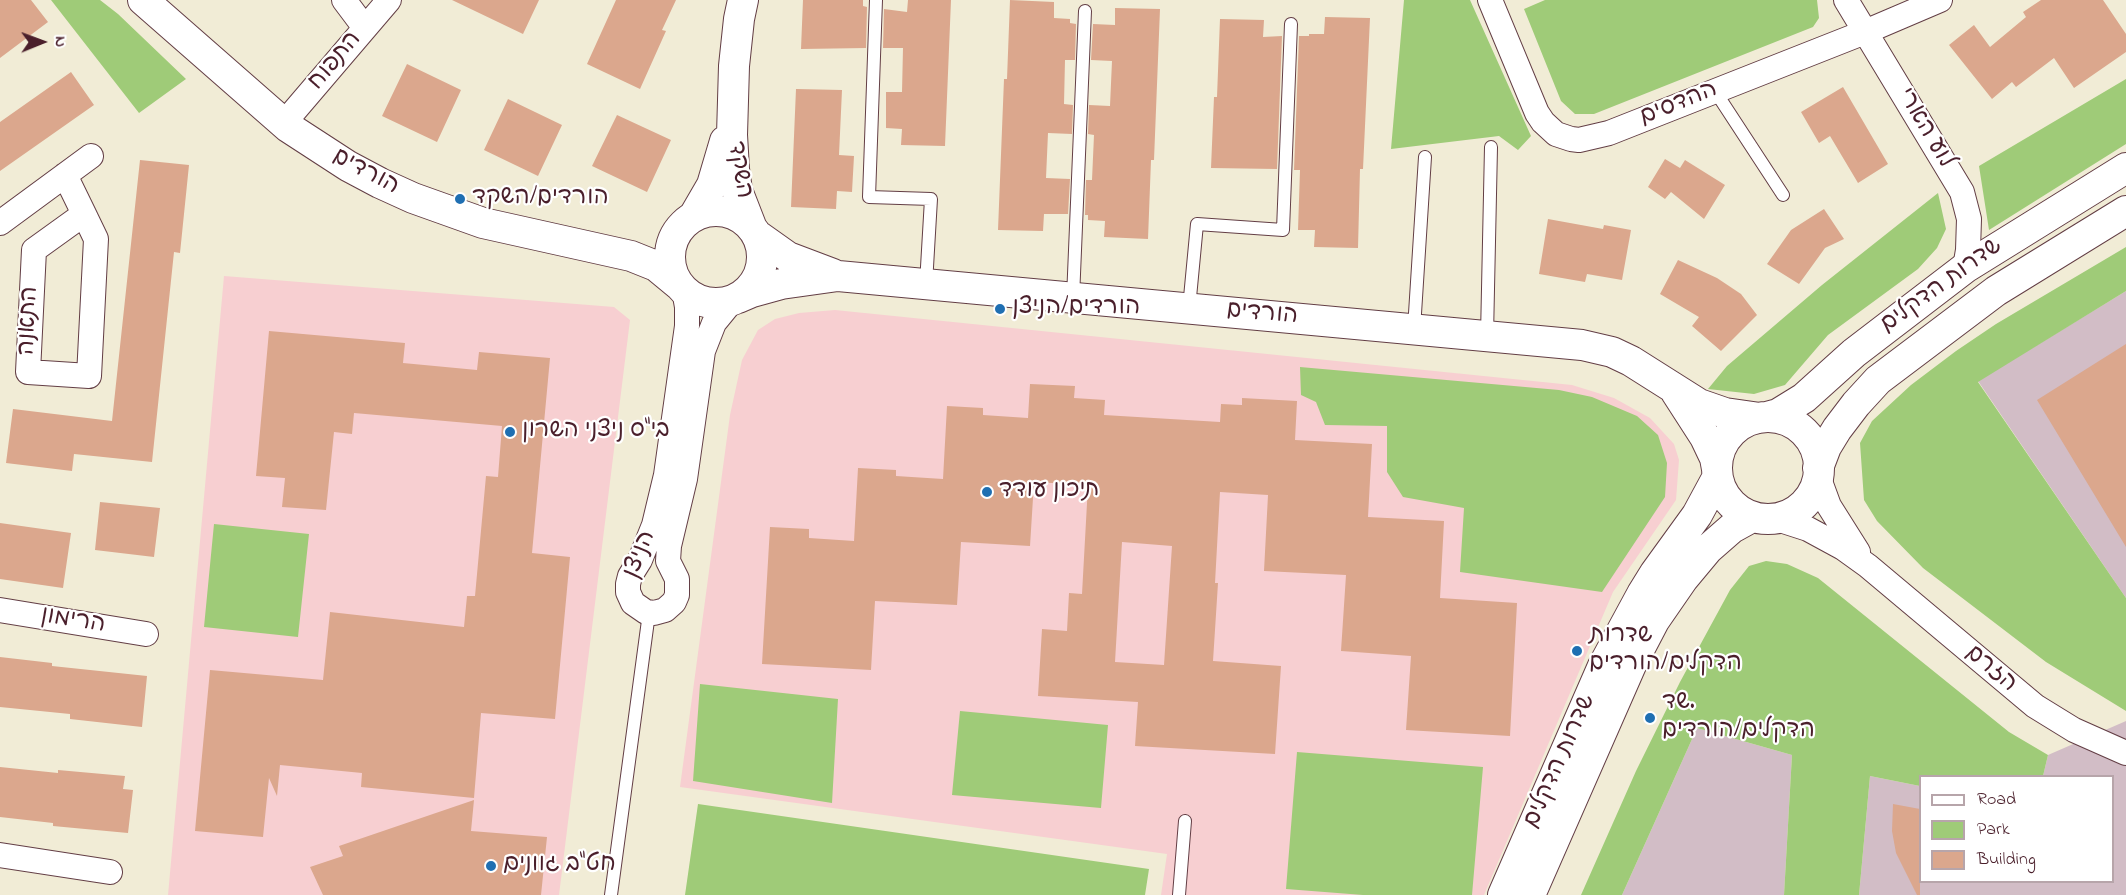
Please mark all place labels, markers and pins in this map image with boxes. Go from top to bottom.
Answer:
place label: הורדים/השקד [472,185,609,213]
marker: הורדים/השקד [453,192,467,206]
place label: הורדים/הניצן [1012,295,1140,323]
marker: הורדים/הניצן [993,302,1007,316]
place label: בי"ס ניצני השרון [522,418,670,446]
marker: בי"ס ניצני השרון [503,425,517,439]
place label: תיכון עודד [999,478,1099,506]
marker: תיכון עודד [980,485,994,499]
place label: שדרות הדקלים/הורדים [1589,623,1742,679]
marker: שדרות הדקלים/הורדים [1570,644,1584,658]
place label: שד. הדקלים/הורדים [1662,690,1815,746]
marker: שד. הדקלים/הורדים [1643,711,1657,725]
place label: חט"ב גוונים [503,852,616,880]
marker: חט"ב גוונים [484,859,498,873]

